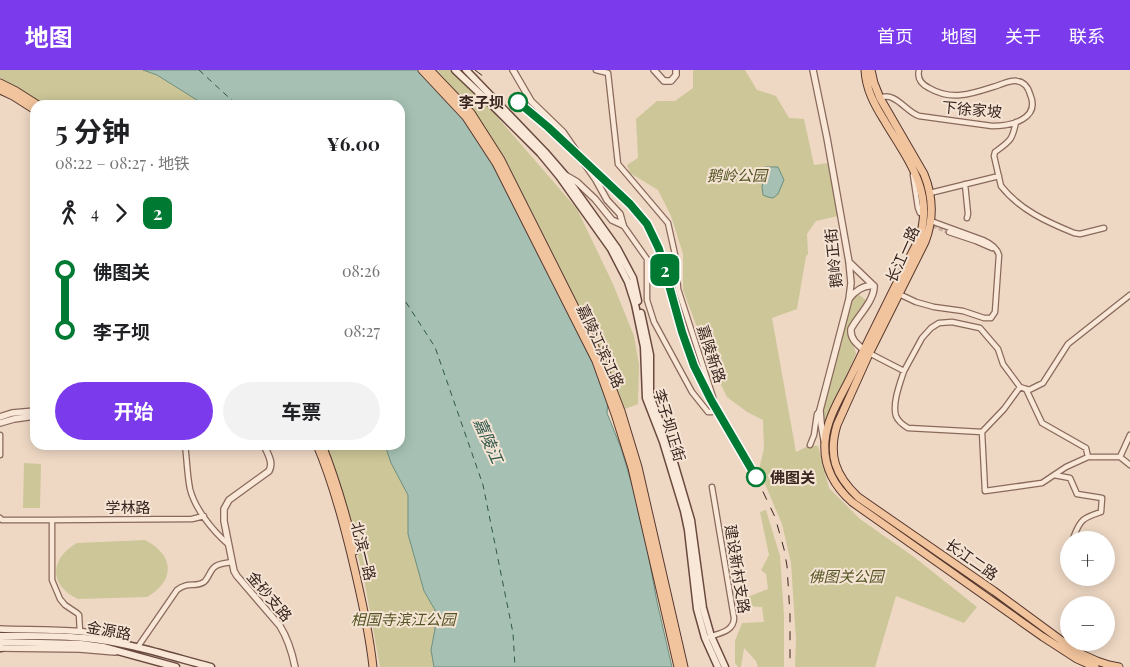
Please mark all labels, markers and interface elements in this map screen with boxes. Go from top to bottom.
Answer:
text: 地图 [25,20,73,52]
text: 首页 [877,24,913,48]
text: 地图 [941,24,977,48]
text: 关于 [1005,24,1041,48]
text: 联系 [1069,24,1105,48]
place label: 李子坝 [459,92,504,112]
marker: 李子坝 [508,92,528,112]
street label: 下徐家坡 [941,96,1003,122]
text: 5 分钟 [55,112,130,149]
text: ¥6.00 [327,130,380,156]
text: 08:22 – 08:27 · 地铁 [55,152,190,173]
park label: 鹅岭公园 [707,165,769,185]
icon: walk [55,199,83,227]
icon: forward [107,199,135,227]
text: 2 [153,201,162,225]
text: 4 [91,202,99,223]
street label: 长江一路 [881,223,923,285]
street label: 鹅岭正街 [820,227,846,289]
line badge: 2 [649,254,681,286]
text: 佛图关 [93,258,150,284]
text: 2 [660,258,670,282]
text: 08:26 [342,260,380,281]
street label: 嘉陵江滨江路 [573,301,629,391]
text: 李子坝 [93,318,150,344]
text: 08:27 [344,320,380,341]
street label: 嘉陵新路 [693,322,731,386]
button: 开始 [55,382,213,440]
button: 车票 [223,382,380,440]
street label: 李子坝正街 [649,386,691,464]
water label: 嘉陵江 [470,414,509,468]
marker: 佛图关 [746,467,766,487]
place label: 佛图关 [770,467,815,487]
street label: 学林路 [105,497,151,517]
street label: 北滨一路 [347,519,381,583]
street label: 建设新村支路 [721,523,755,615]
map controls [1060,531,1115,651]
button: + [1060,531,1115,586]
street label: 长江二路 [942,534,1002,584]
park label: 佛图关公园 [808,566,885,586]
street label: 金砂支路 [243,567,297,625]
button: − [1060,596,1115,651]
park label: 相国寺滨江公园 [350,609,457,629]
street label: 金源路 [85,616,133,644]

